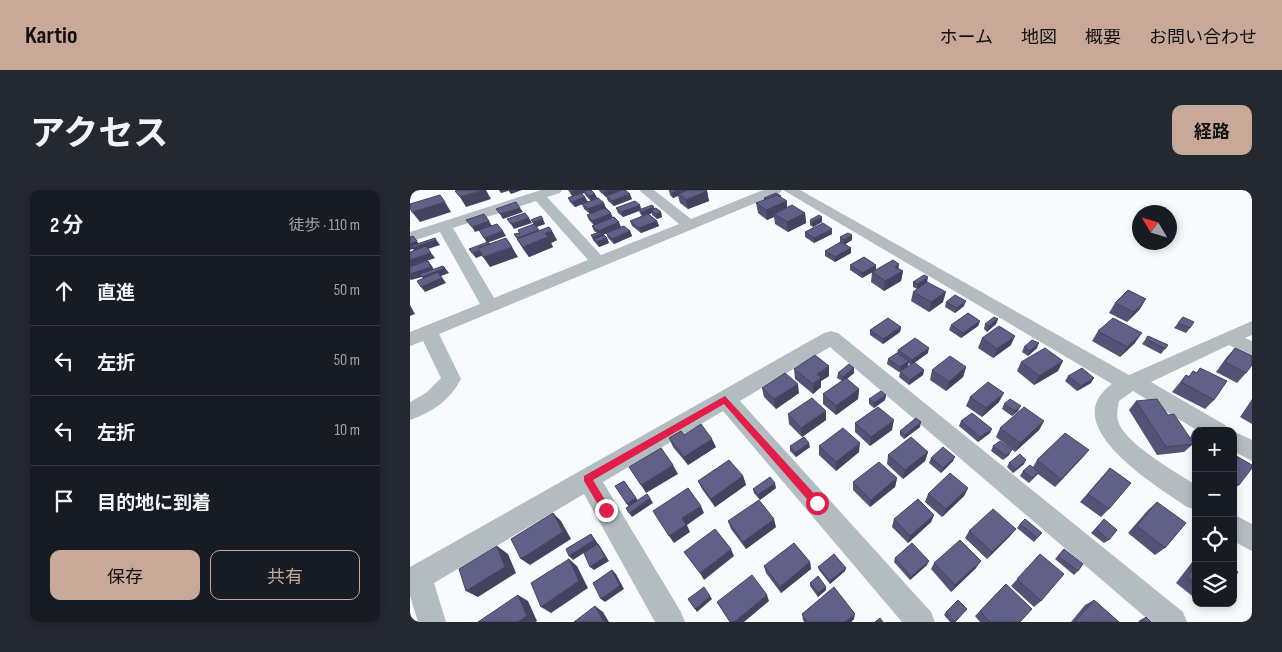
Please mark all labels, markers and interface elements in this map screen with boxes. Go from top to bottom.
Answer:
text: Kartio [25,21,77,50]
text: ホーム [940,27,993,48]
text: 地図 [1021,27,1057,48]
text: 概要 [1085,27,1121,48]
text: お問い合わせ [1149,27,1257,48]
button: 経路 [1172,105,1252,155]
text: アクセス [30,113,168,156]
north arrow [1132,205,1177,250]
text: 2 分 [50,213,83,238]
text: 徒歩 · 110 m [289,216,360,235]
icon: ahead [50,277,78,305]
text: 50 m [334,281,360,300]
text: 直進 [97,282,135,305]
icon: left [50,347,78,375]
text: 50 m [334,351,360,370]
text: 左折 [97,352,135,375]
icon: left [50,417,78,445]
text: 10 m [334,421,360,440]
text: 左折 [97,422,135,445]
map controls [1192,427,1237,607]
button: + [1192,427,1237,472]
button: − [1192,472,1237,517]
icon: arrive [50,487,78,515]
text: 目的地に到着 [97,492,211,515]
route start [806,492,829,515]
route end [595,499,618,522]
button: locate [1192,517,1237,562]
button: 保存 [50,550,200,600]
button: 共有 [210,550,360,600]
button: layers [1192,562,1237,607]

